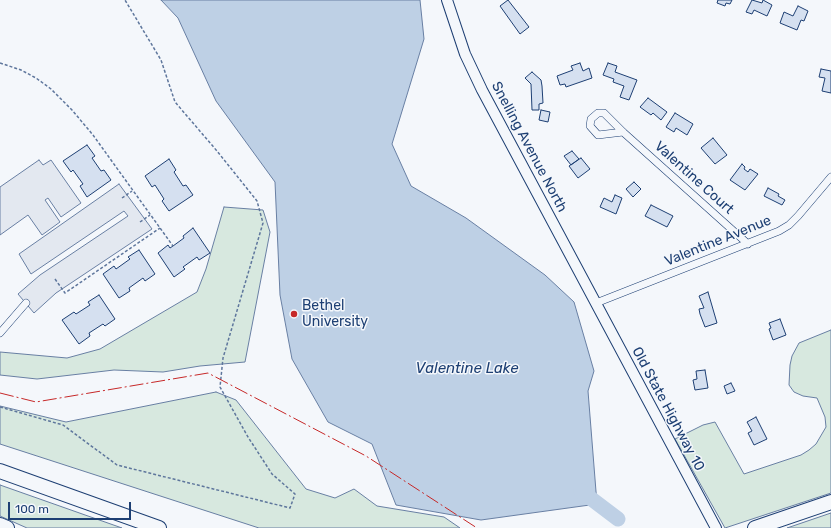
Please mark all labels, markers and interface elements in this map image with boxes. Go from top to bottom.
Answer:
street label: Snelling Avenue North [488,79,570,215]
street label: Valentine Court [651,138,737,218]
street label: Valentine Avenue [662,212,774,270]
place label: Bethel University [302,298,368,330]
marker: Bethel University [289,309,299,319]
street label: Old State Highway 10 [628,344,708,474]
water label: Valentine Lake [415,360,519,378]
scale bar [10,494,133,520]
text: 100 m [15,502,49,516]

